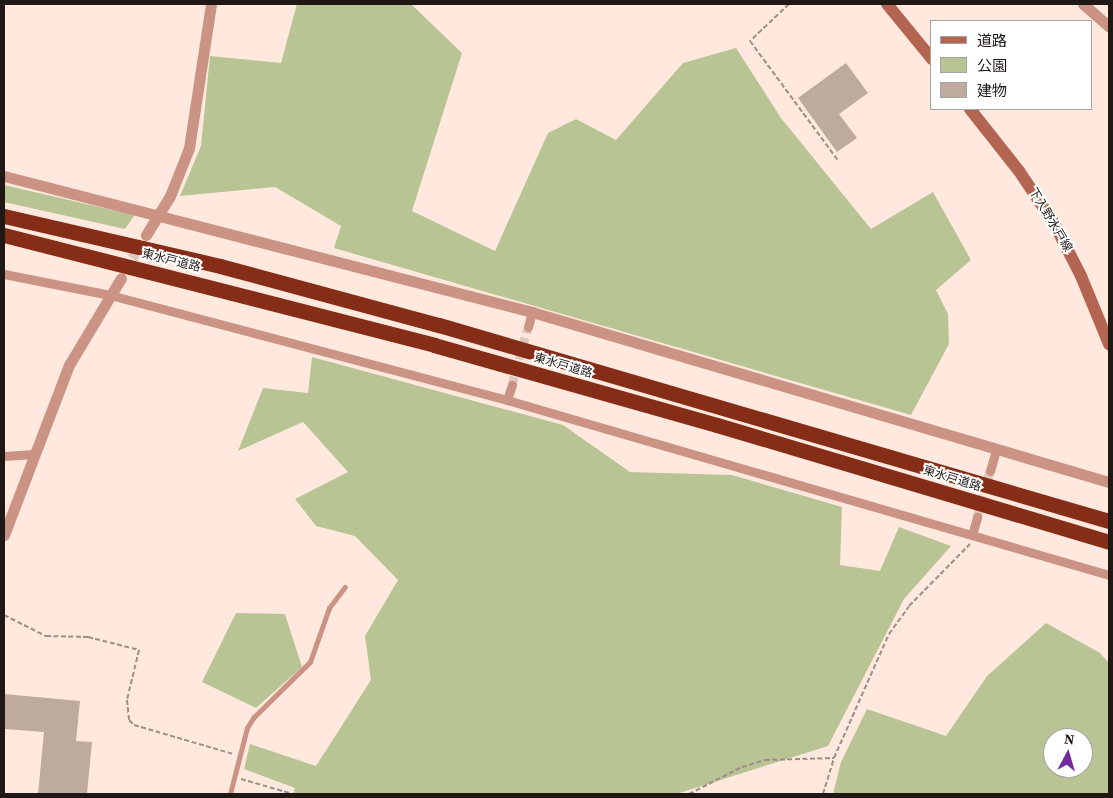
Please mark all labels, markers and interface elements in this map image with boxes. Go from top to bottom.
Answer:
legend [930,20,1093,110]
text: 道路 [977,30,1007,51]
text: 公園 [977,55,1007,76]
text: 建物 [977,80,1007,101]
street label: 下入野水戸線 [1025,185,1075,255]
street label: 東水戸道路 [140,247,202,275]
street label: 東水戸道路 [532,351,594,381]
street label: 東水戸道路 [921,463,983,495]
north arrow [1043,728,1093,778]
text: N [1063,729,1076,750]

